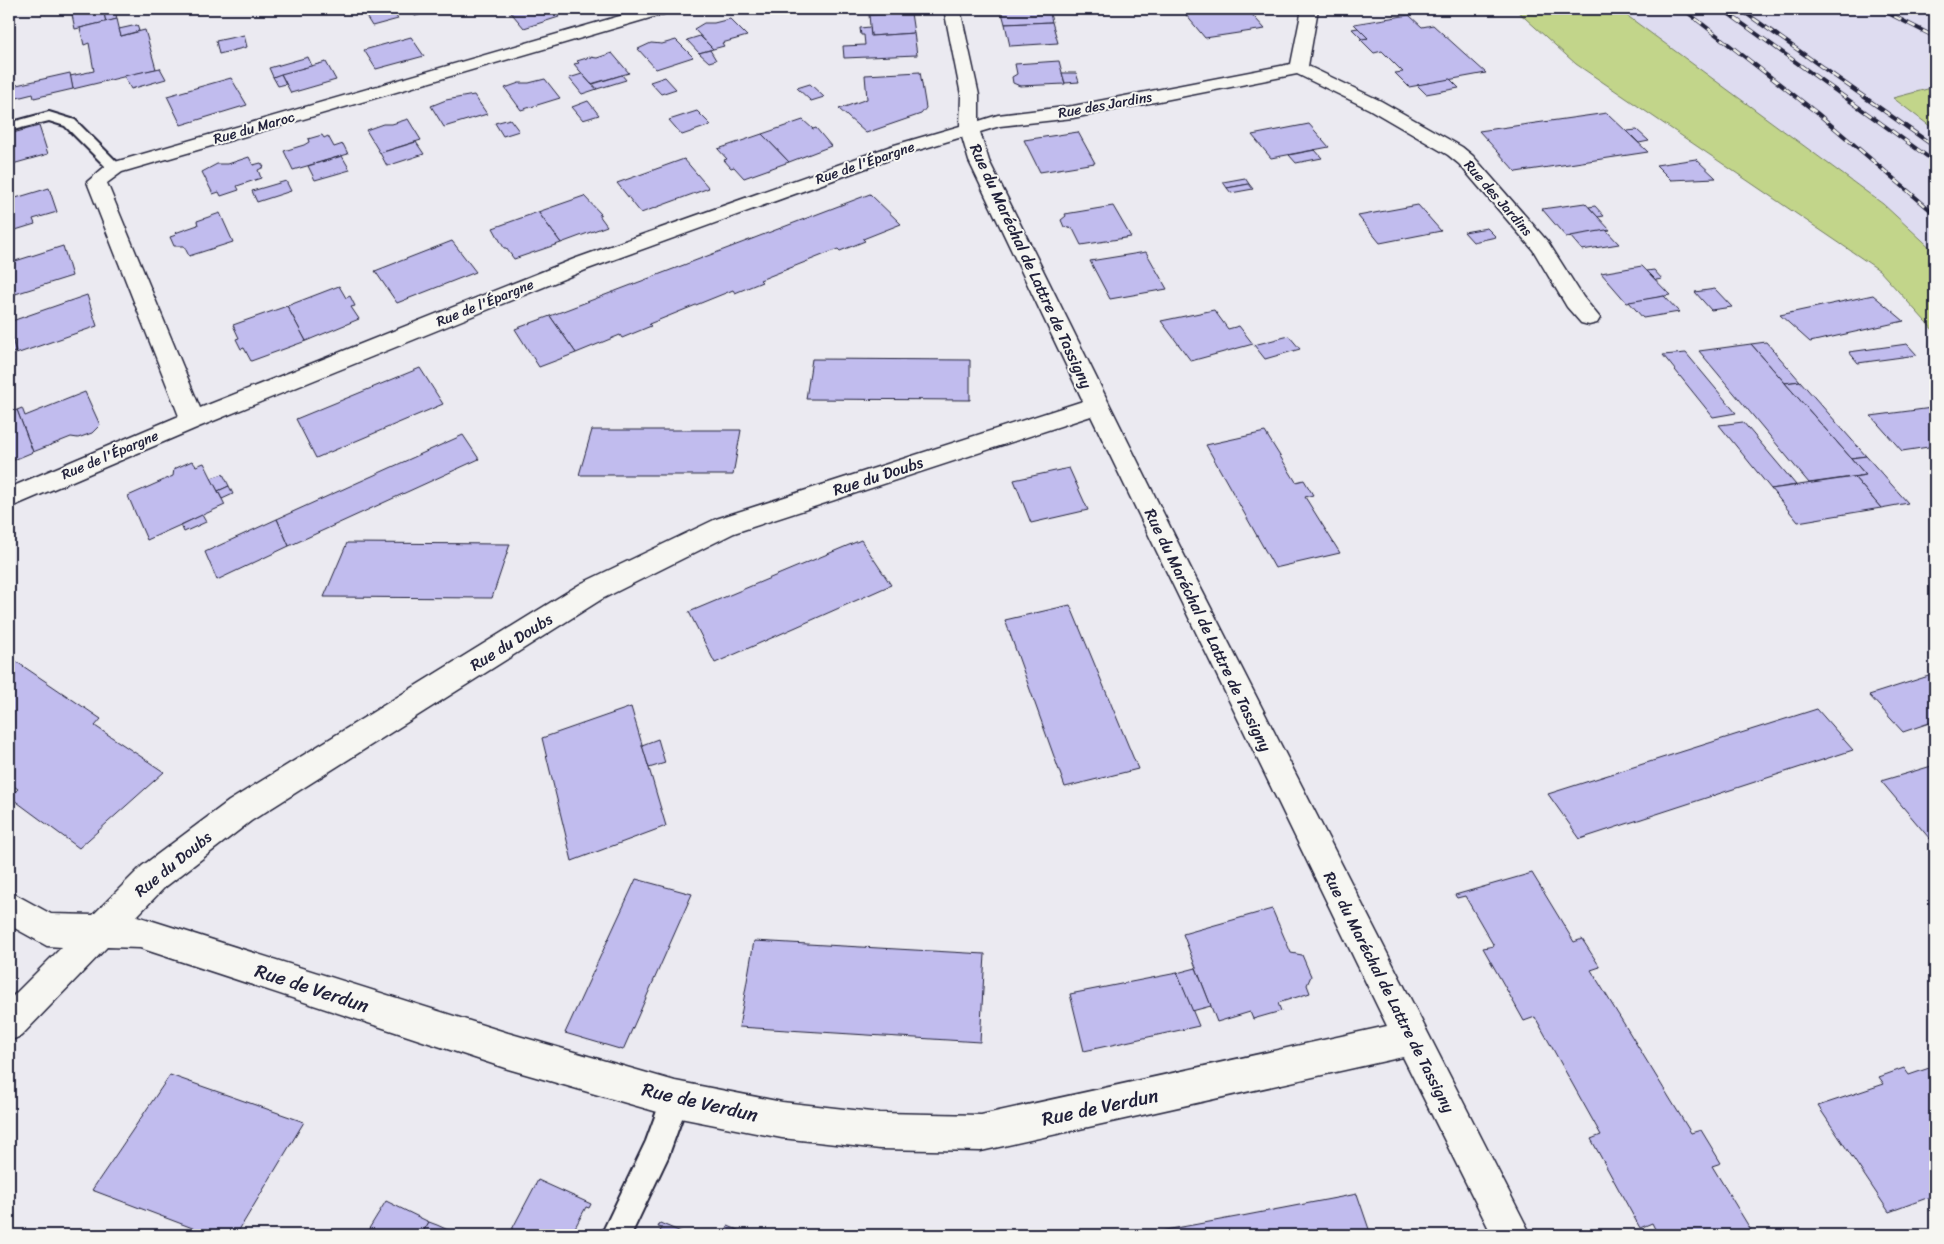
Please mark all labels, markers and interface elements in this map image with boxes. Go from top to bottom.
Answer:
street label: Rue des Jardins [1056,84,1154,126]
street label: Rue du Maroc [210,104,298,152]
street label: Rue de l'Épargne [812,134,918,192]
street label: Rue du Maréchal de Lattre de Tassigny [961,138,1101,394]
street label: Rue des Jardins [1457,154,1539,242]
street label: Rue de l'Épargne [432,272,538,334]
street label: Rue de l'Épargne [57,423,163,487]
street label: Rue du Doubs [829,448,927,504]
street label: Rue du Maréchal de Lattre de Tassigny [1136,503,1280,757]
street label: Rue du Doubs [464,605,559,679]
street label: Rue du Doubs [128,823,219,905]
street label: Rue du Maréchal de Lattre de Tassigny [1315,866,1463,1119]
street label: Rue de Verdun [251,954,373,1022]
street label: Rue de Verdun [639,1073,761,1131]
street label: Rue de Verdun [1039,1079,1161,1135]

